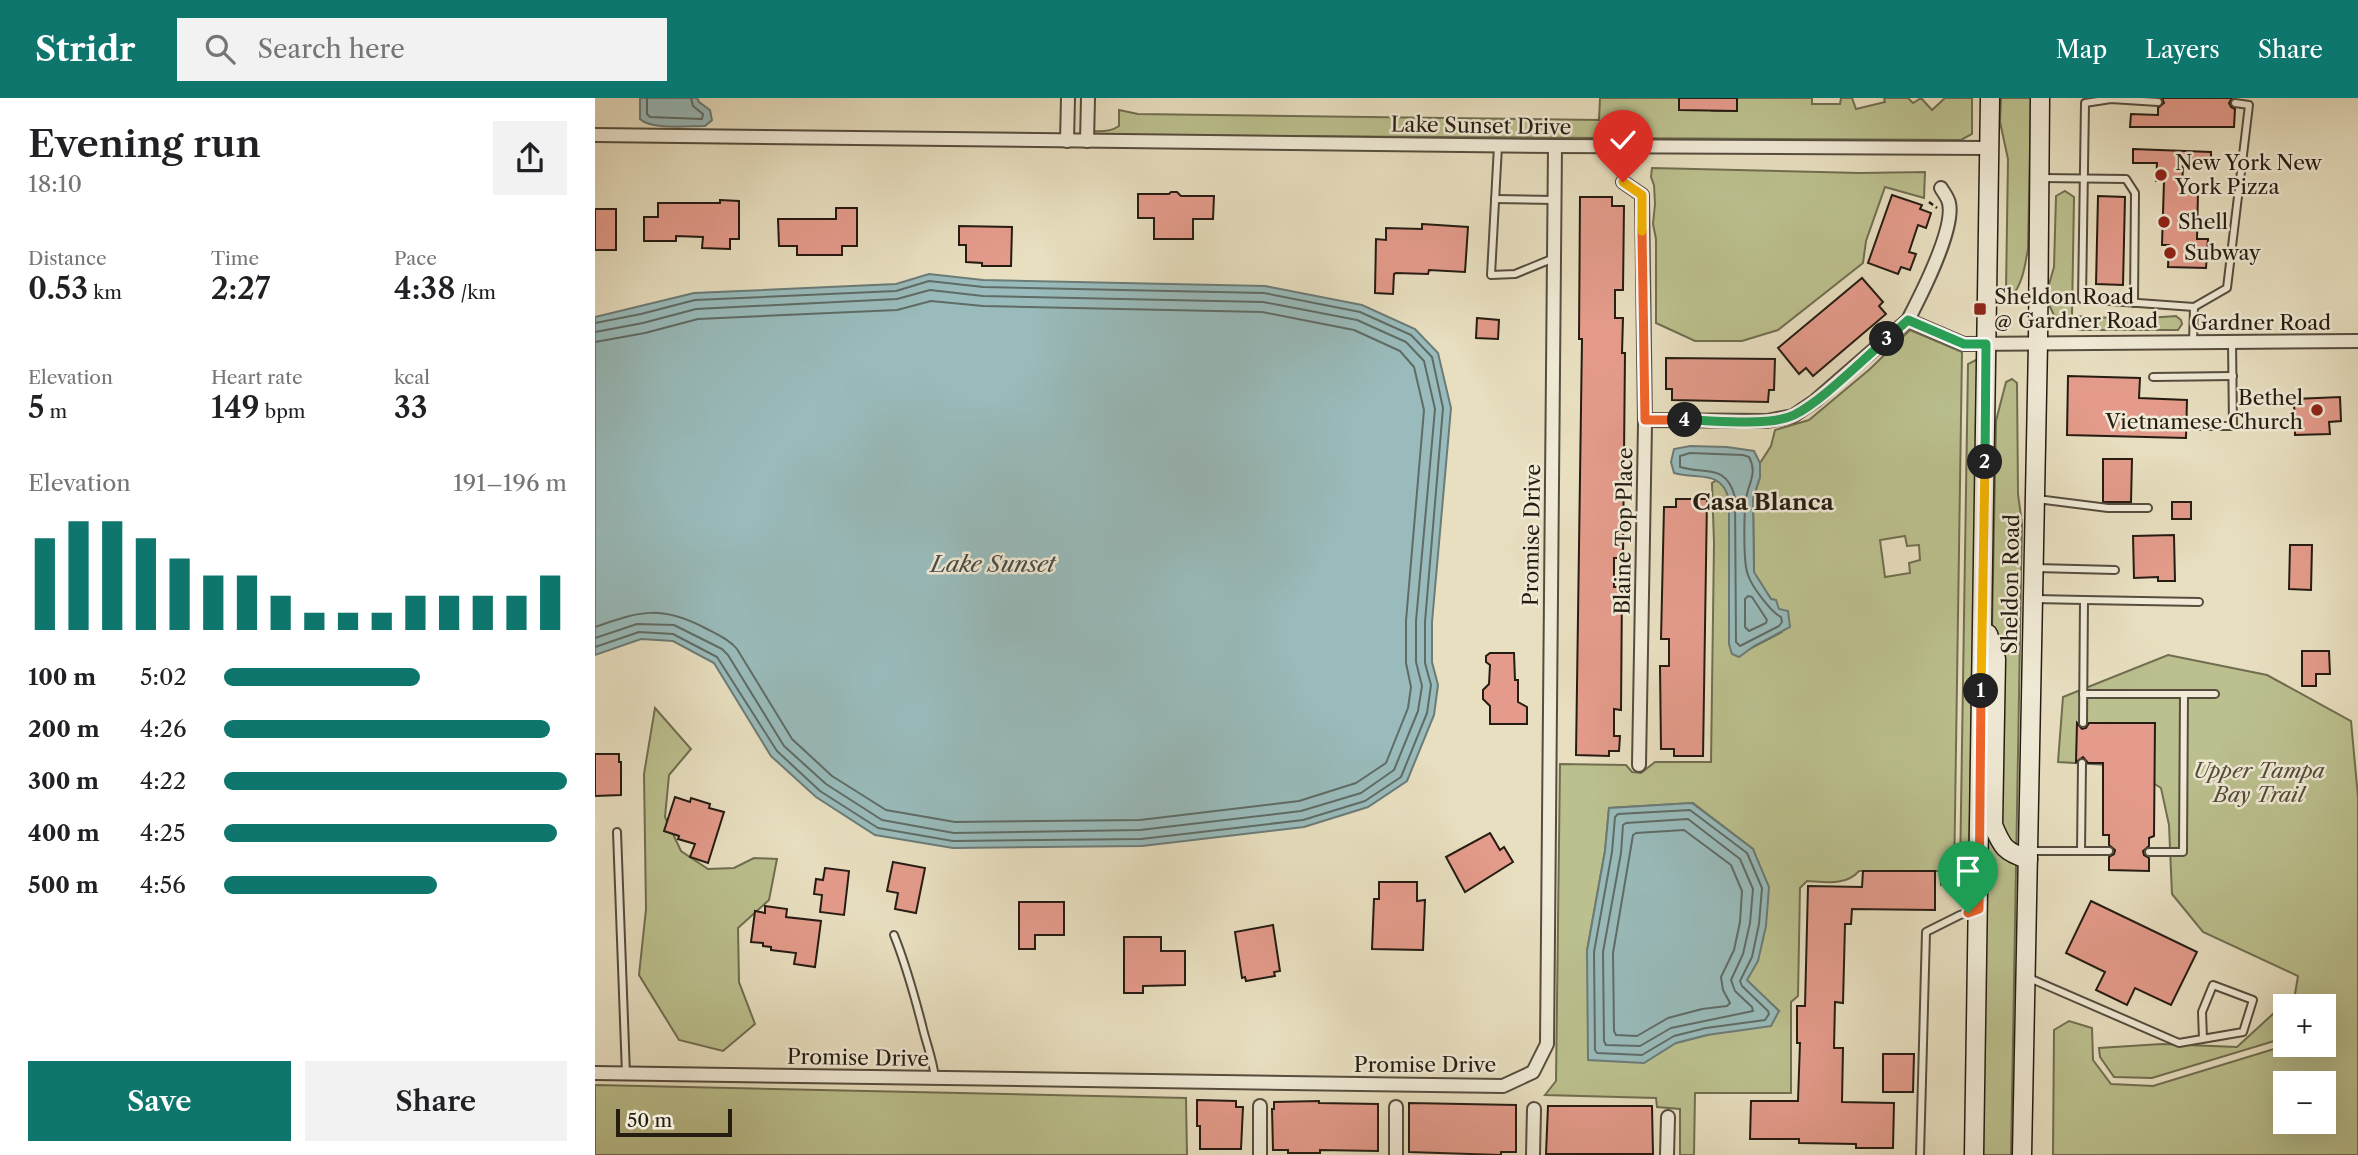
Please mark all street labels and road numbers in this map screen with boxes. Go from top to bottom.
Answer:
street label: Lake Sunset Drive [1390,111,1572,140]
street label: Gardner Road [2191,310,2331,335]
street label: Blaine Top Place [1610,447,1637,615]
street label: Promise Drive [1518,464,1545,606]
street label: Sheldon Road [1997,514,2024,654]
street label: Promise Drive [787,1044,929,1071]
street label: Promise Drive [1354,1052,1496,1077]

